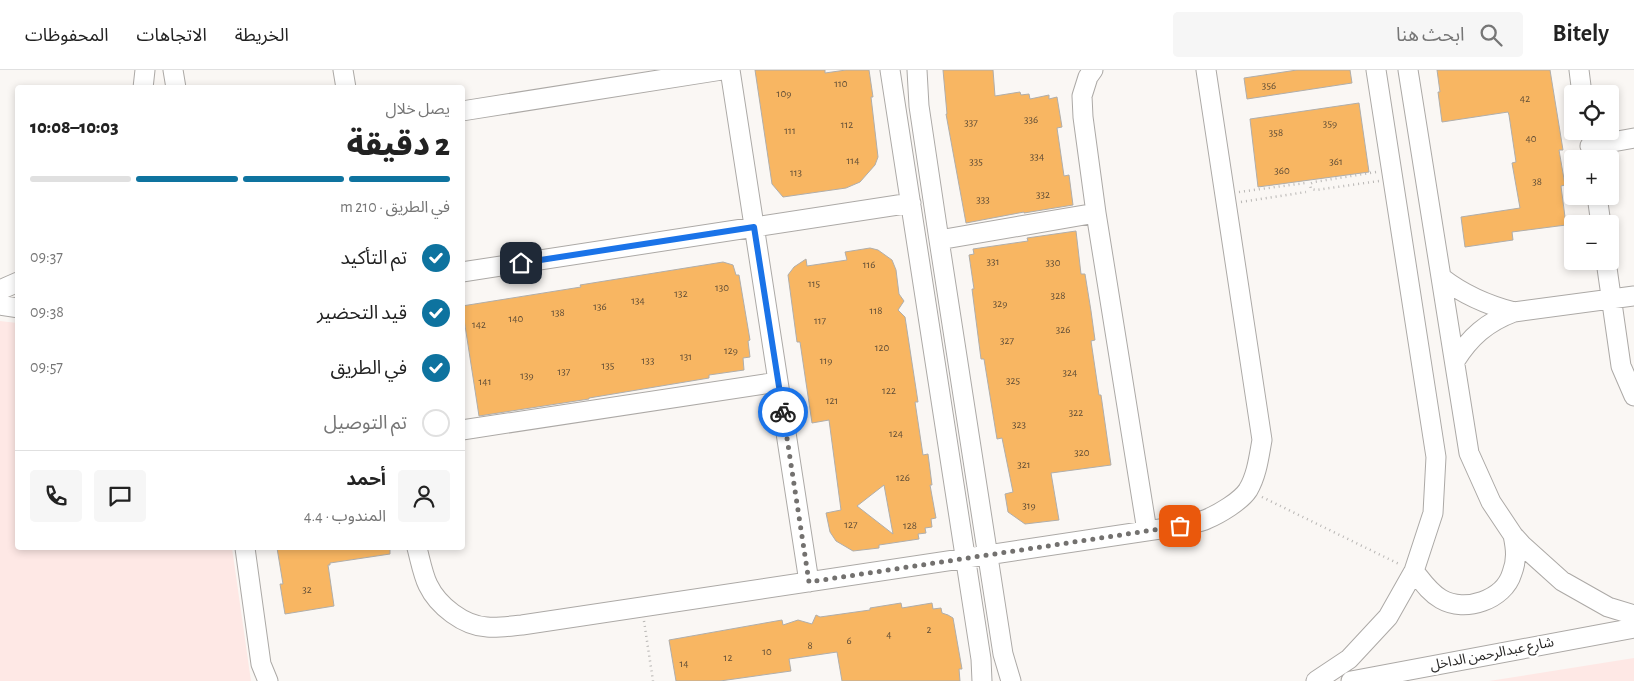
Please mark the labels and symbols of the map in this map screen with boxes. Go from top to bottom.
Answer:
house number: 110 [834,78,848,89]
house number: 356 [1262,80,1276,91]
house number: 109 [777,88,791,99]
house number: 42 [1520,93,1530,104]
house number: 336 [1024,114,1038,125]
house number: 337 [964,117,978,128]
house number: 359 [1323,118,1337,129]
house number: 112 [841,119,853,130]
house number: 111 [784,125,796,136]
house number: 358 [1269,127,1283,138]
house number: 40 [1525,133,1537,144]
house number: 334 [1030,151,1044,162]
house number: 114 [847,155,859,166]
house number: 335 [969,156,983,167]
house number: 361 [1329,156,1343,167]
house number: 360 [1274,165,1290,176]
house number: 113 [790,167,803,178]
house number: 38 [1532,176,1542,187]
house number: 332 [1036,189,1050,200]
house number: 333 [976,194,990,205]
pin [500,242,542,284]
house number: 331 [987,256,999,267]
house number: 330 [1046,257,1061,268]
house number: 116 [863,259,875,270]
house number: 115 [808,278,820,289]
house number: 130 [715,282,729,293]
house number: 132 [674,288,688,299]
house number: 328 [1051,290,1065,301]
house number: 134 [631,295,645,306]
house number: 329 [993,298,1007,309]
house number: 136 [593,301,607,312]
house number: 118 [870,305,882,316]
house number: 138 [551,307,565,318]
house number: 140 [509,313,524,324]
house number: 117 [814,315,826,326]
house number: 142 [472,319,486,330]
house number: 326 [1056,324,1070,335]
house number: 327 [1000,335,1014,346]
house number: 120 [875,342,889,353]
house number: 129 [724,345,738,356]
house number: 131 [680,351,692,362]
house number: 133 [642,355,655,366]
house number: 119 [820,355,832,366]
house number: 135 [602,360,615,371]
house number: 137 [558,366,571,377]
house number: 324 [1063,367,1077,378]
house number: 139 [520,370,534,381]
house number: 325 [1006,375,1020,386]
house number: 141 [479,376,491,387]
house number: 122 [882,385,896,396]
courier [758,387,808,437]
house number: 121 [826,395,838,406]
house number: 322 [1069,407,1083,418]
house number: 323 [1012,419,1026,430]
house number: 124 [889,428,903,439]
house number: 320 [1074,447,1090,458]
house number: 321 [1017,459,1031,470]
house number: 126 [896,472,910,483]
house number: 319 [1022,500,1036,511]
pin [1159,505,1201,547]
house number: 127 [844,519,858,530]
house number: 128 [903,520,917,531]
house number: 32 [302,584,312,595]
house number: 2 [926,624,932,635]
house number: 4 [886,629,892,640]
house number: 6 [846,635,852,646]
street label: شارع عبدالرحمن الداخل [1429,635,1556,676]
house number: 8 [807,640,813,651]
house number: 10 [762,646,772,657]
house number: 12 [724,652,732,663]
house number: 14 [679,658,689,669]

